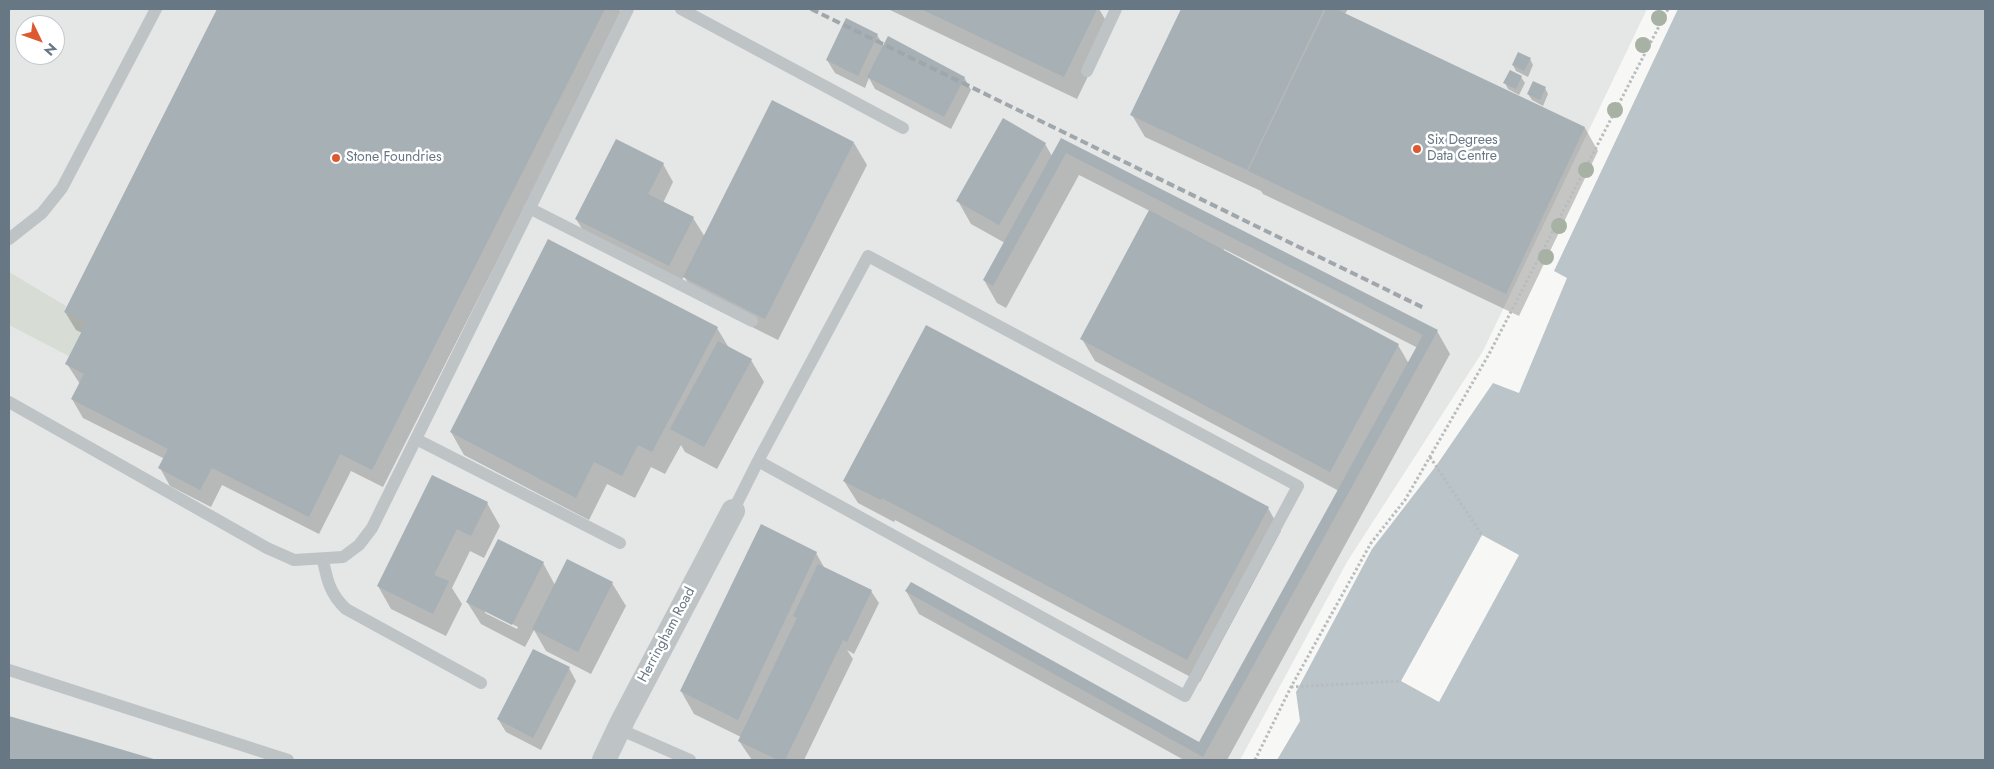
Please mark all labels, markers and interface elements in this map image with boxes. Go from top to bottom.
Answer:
north arrow [15,15,65,65]
text: N [39,39,62,60]
place label: Six Degrees Data Centre [1427,133,1498,166]
marker: Six Degrees Data Centre [1411,143,1423,155]
place label: Stone Foundries [346,150,442,166]
marker: Stone Foundries [330,152,342,164]
street label: Herringham Road [635,585,699,685]

